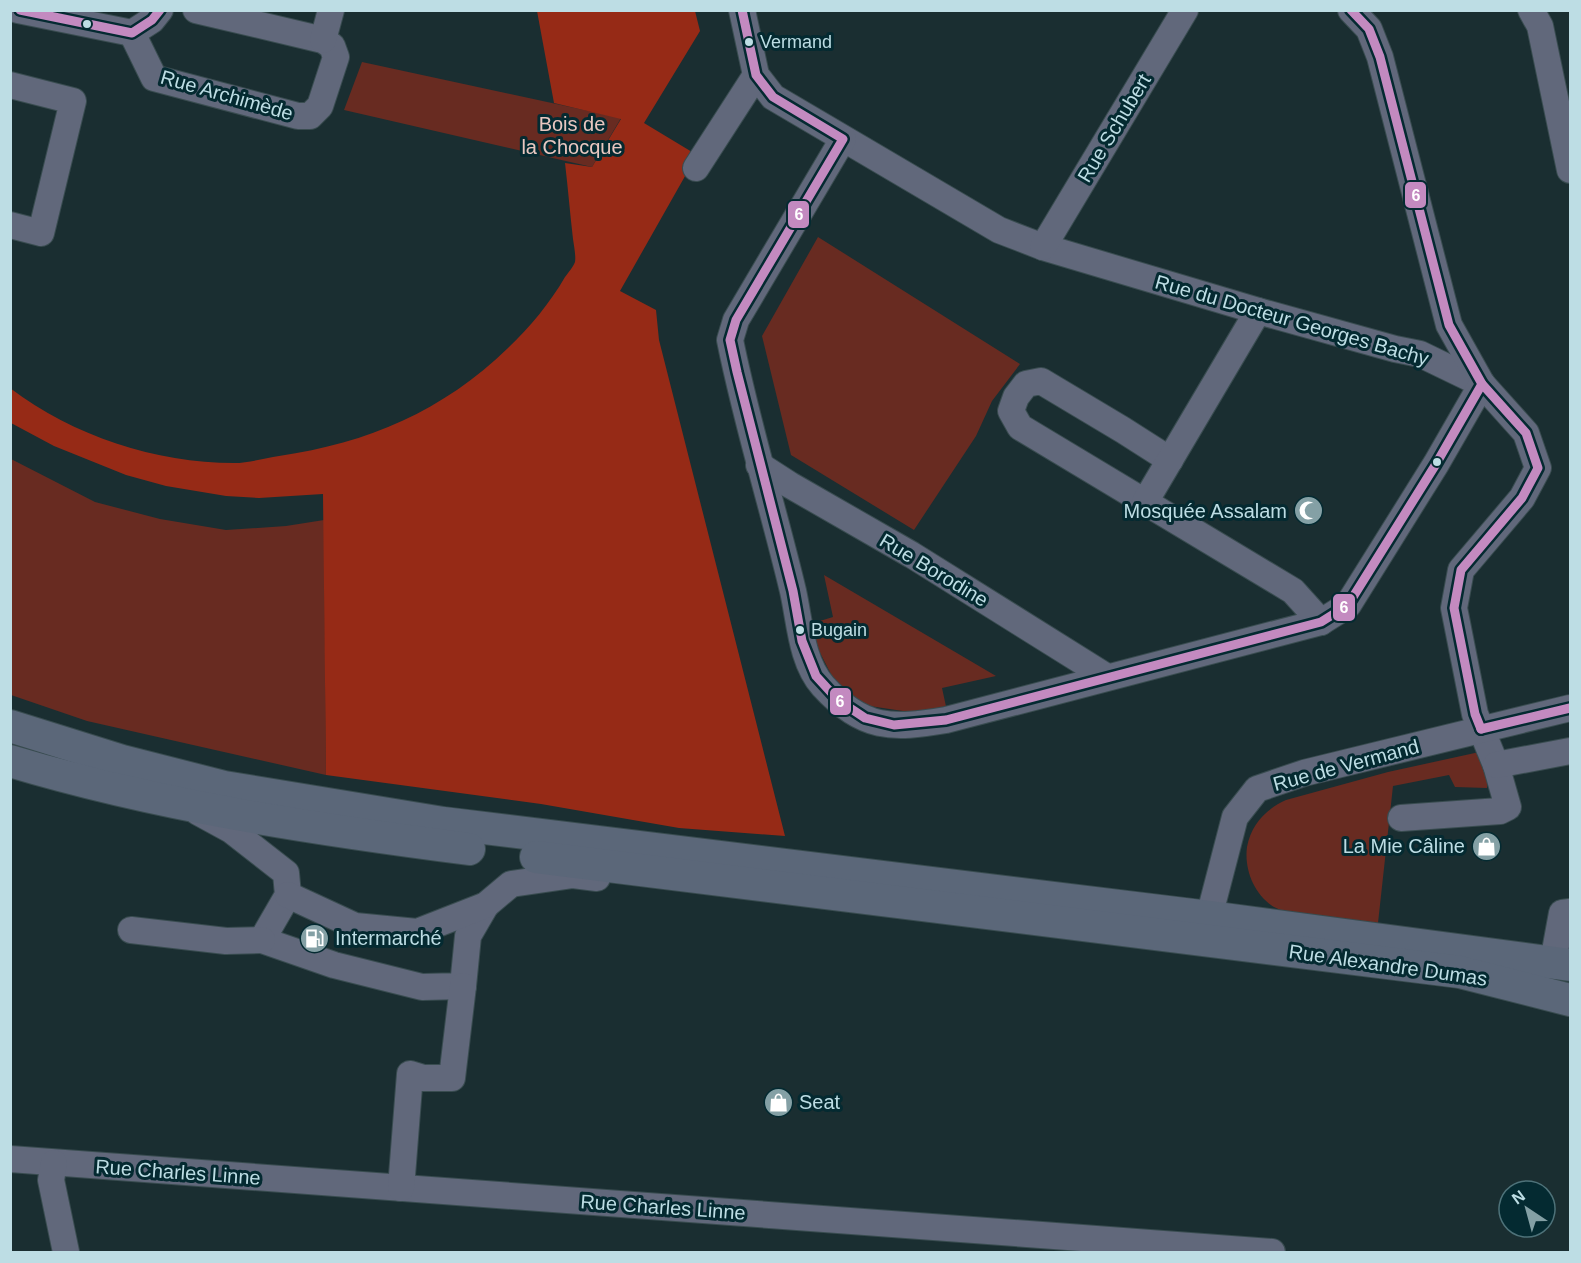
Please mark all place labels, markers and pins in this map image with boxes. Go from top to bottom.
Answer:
unlabelled marker [81,18,93,30]
place label: Vermand [760,32,832,52]
marker: Vermand [743,36,755,48]
unlabelled marker [1431,456,1443,468]
mosque icon: Mosquée Assalam [1292,495,1324,527]
place label: Mosquée Assalam [1124,500,1287,522]
place label: Bugain [811,620,867,640]
marker: Bugain [794,624,806,636]
shop icon: La Mie Câline [1470,830,1502,862]
place label: La Mie Câline [1343,835,1465,857]
fuel station icon: Intermarché [298,922,330,954]
place label: Intermarché [335,927,442,949]
shop icon: Seat [762,1086,794,1118]
place label: Seat [799,1091,841,1113]

